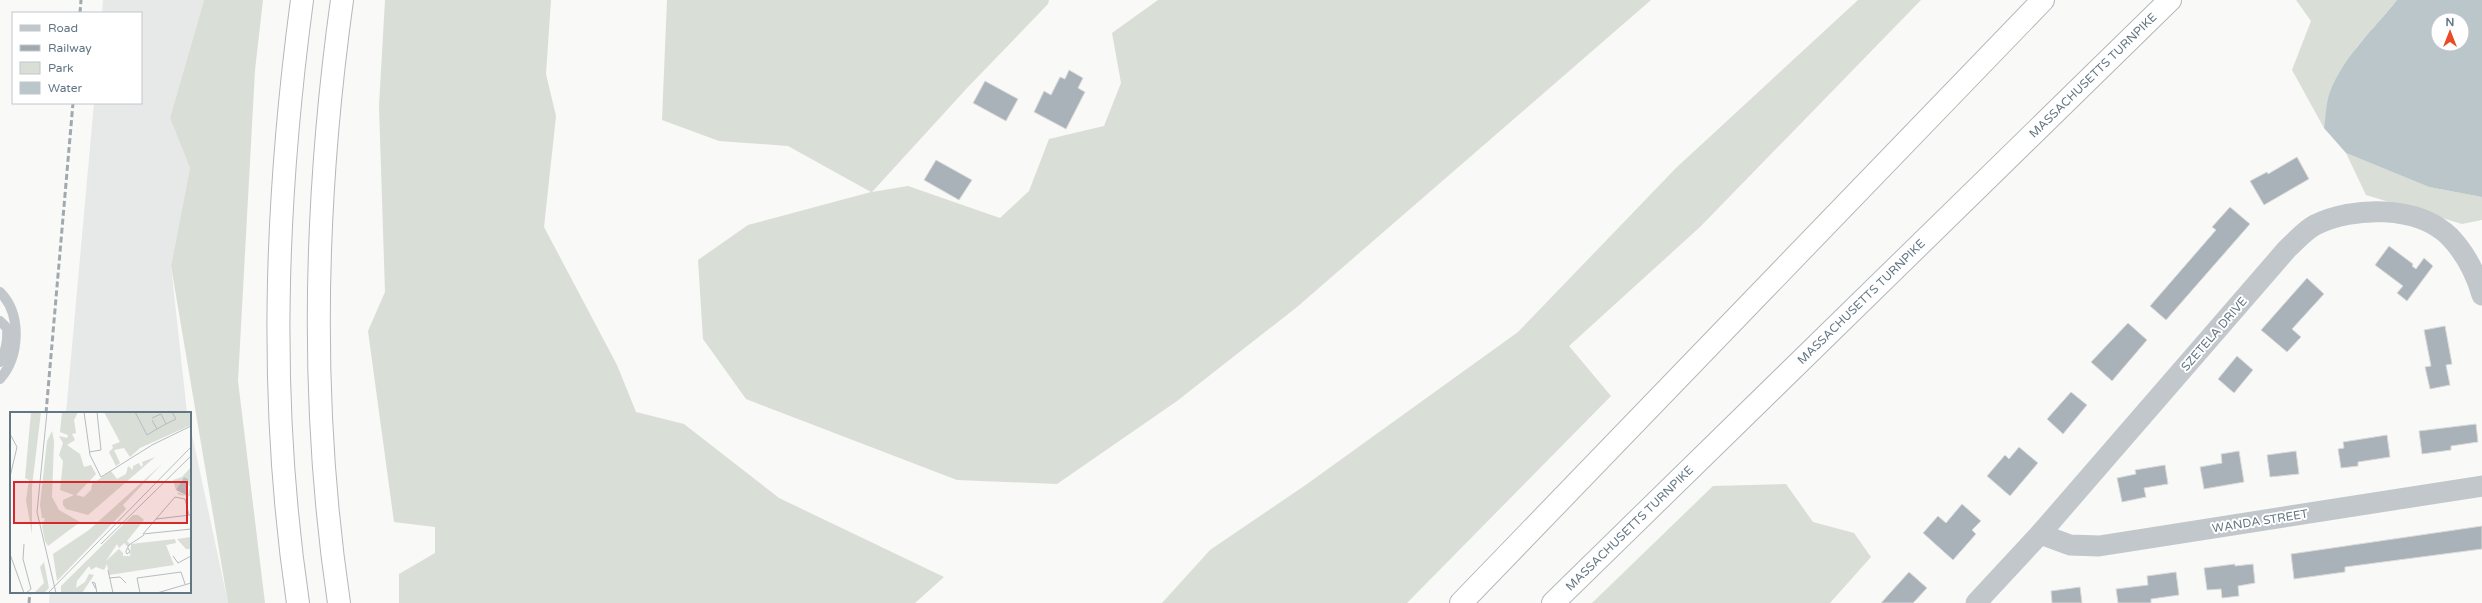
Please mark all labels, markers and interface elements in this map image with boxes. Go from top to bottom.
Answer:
street label: MASSACHUSETTS TURNPIKE [2026,10,2160,141]
legend [12,12,142,104]
north arrow [2430,12,2470,52]
text: N [2446,16,2454,29]
text: Road [48,21,78,35]
text: Railway [48,41,92,55]
text: Park [48,61,74,75]
text: Water [48,81,83,95]
street label: MASSACHUSETTS TURNPIKE [1795,236,1928,367]
street label: SZETELA DRIVE [2178,294,2250,374]
inset map [10,412,191,593]
street label: MASSACHUSETTS TURNPIKE [1563,463,1696,594]
street label: WANDA STREET [2211,506,2310,536]

